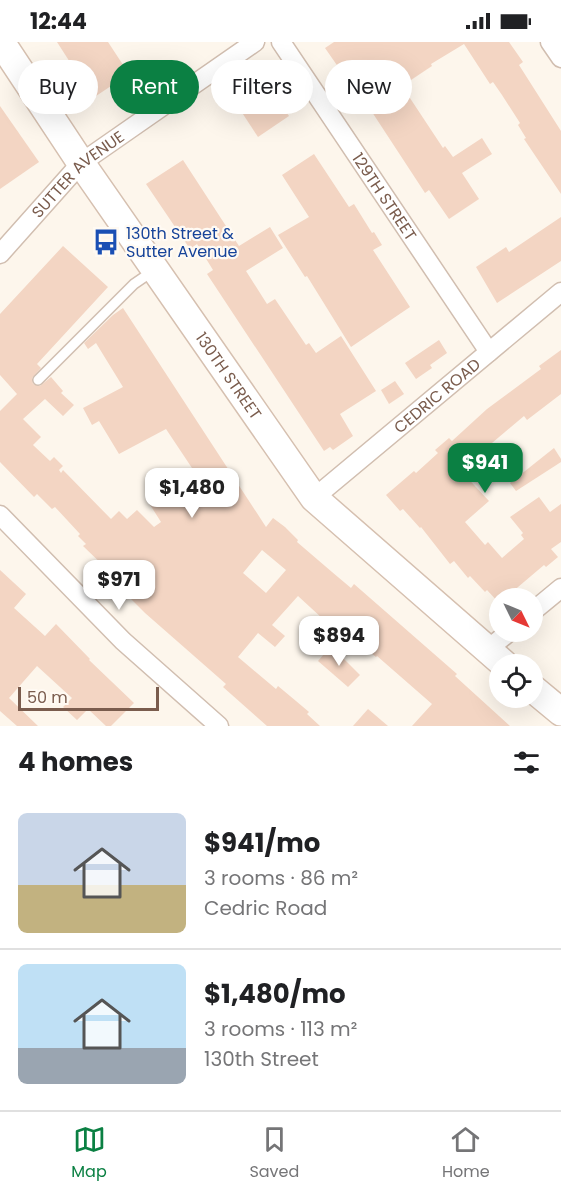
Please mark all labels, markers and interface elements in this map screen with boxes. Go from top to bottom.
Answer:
text: 12:44 [30,6,87,37]
chip: Buy [18,60,98,114]
chip: Rent [110,60,199,114]
chip: Filters [211,60,313,114]
chip: New [325,60,412,114]
street label: SUTTER AVENUE [26,125,129,223]
street label: 129TH STREET [347,148,423,245]
place label: 130th Street & Sutter Avenue [126,222,238,263]
bus stop icon: 130th Street & Sutter Avenue [91,227,121,257]
street label: 130TH STREET [190,327,267,424]
street label: CEDRIC ROAD [389,353,485,438]
pin: $941 [449,443,521,494]
text: $941 [462,448,508,476]
pin: $1,480 [143,468,241,519]
text: $1,480 [159,473,225,501]
pin: $971 [83,560,155,611]
text: $971 [97,565,141,593]
north arrow [489,588,543,642]
map controls [489,588,543,708]
pin: $894 [303,616,375,667]
text: $894 [313,621,365,649]
button: locate [489,654,543,708]
scale bar [18,684,159,712]
text: 50 m [27,686,68,709]
text: 4 homes [18,744,133,780]
icon: filters [510,746,543,779]
text: $941/mo [204,825,320,861]
icon: home [66,837,138,909]
text: 3 rooms · 86 m² [204,864,358,892]
text: Cedric Road [204,894,327,922]
text: $1,480/mo [204,976,346,1012]
icon: home [66,988,138,1060]
text: 3 rooms · 113 m² [204,1015,357,1043]
text: 130th Street [204,1045,319,1073]
tab: Map [71,1123,107,1184]
tab: Saved [249,1123,299,1184]
tab: Home [442,1123,490,1184]

